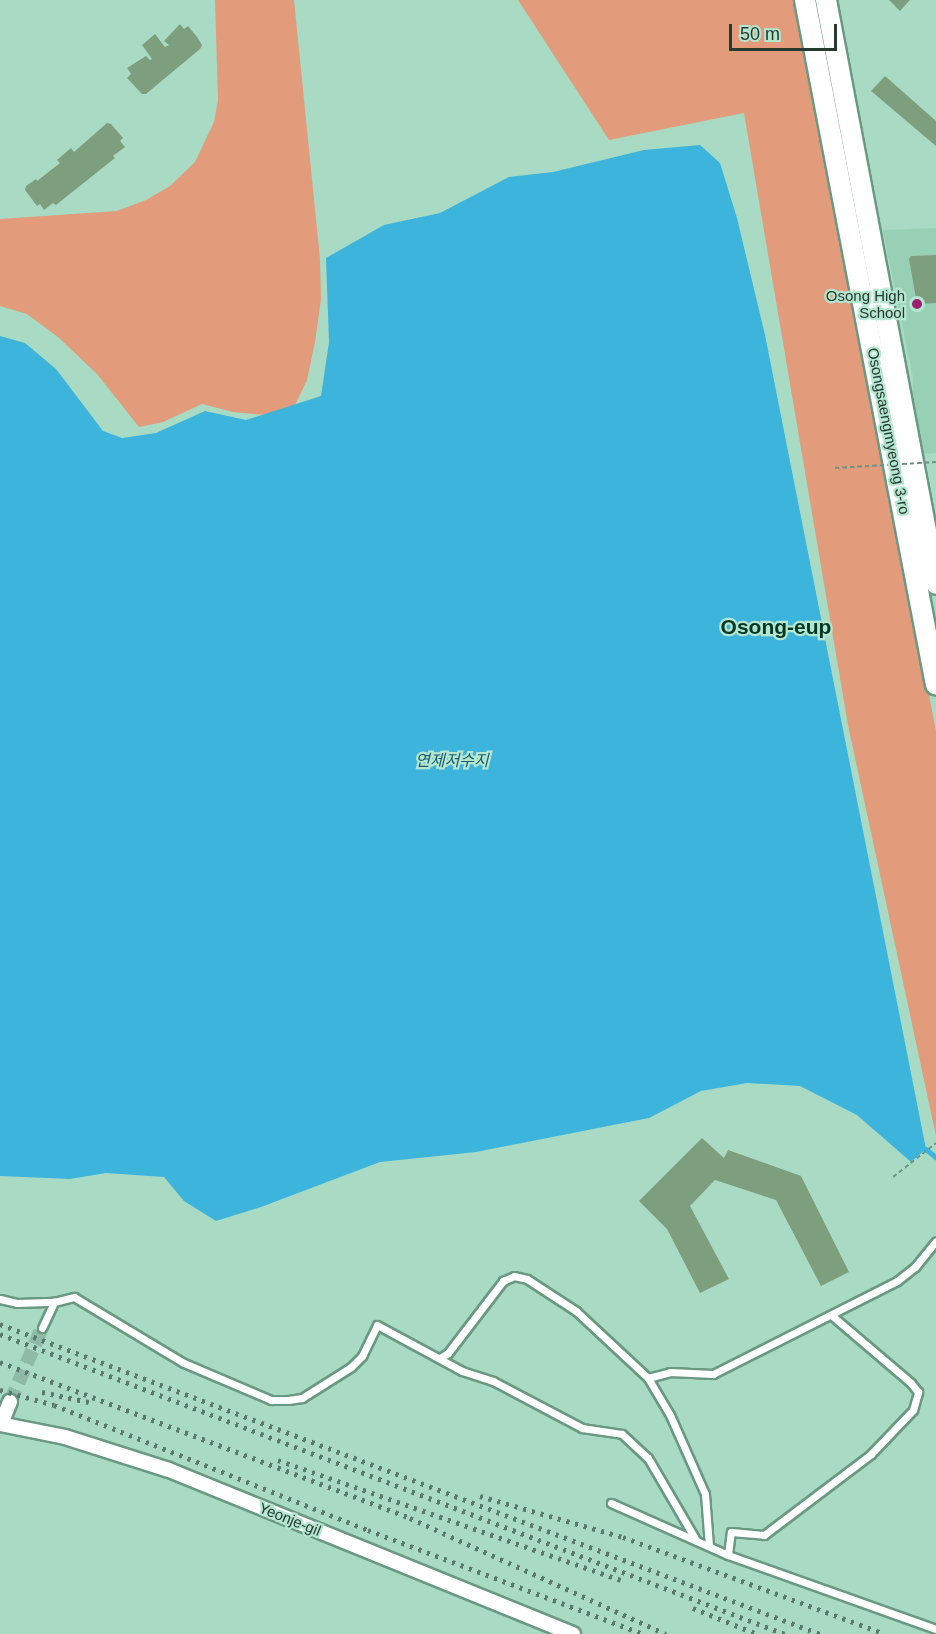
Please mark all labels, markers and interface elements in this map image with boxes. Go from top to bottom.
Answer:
scale bar [732,12,840,50]
text: 50 m [740,24,780,44]
place label: Osong High School [826,286,905,321]
marker: Osong High School [910,297,924,311]
street label: Osongsaengmyeong 3-ro [864,346,914,516]
district label: Osong-eup [721,614,831,640]
water label: 연제저수지 [415,751,489,771]
street label: Yeonje-gil [256,1498,324,1540]

